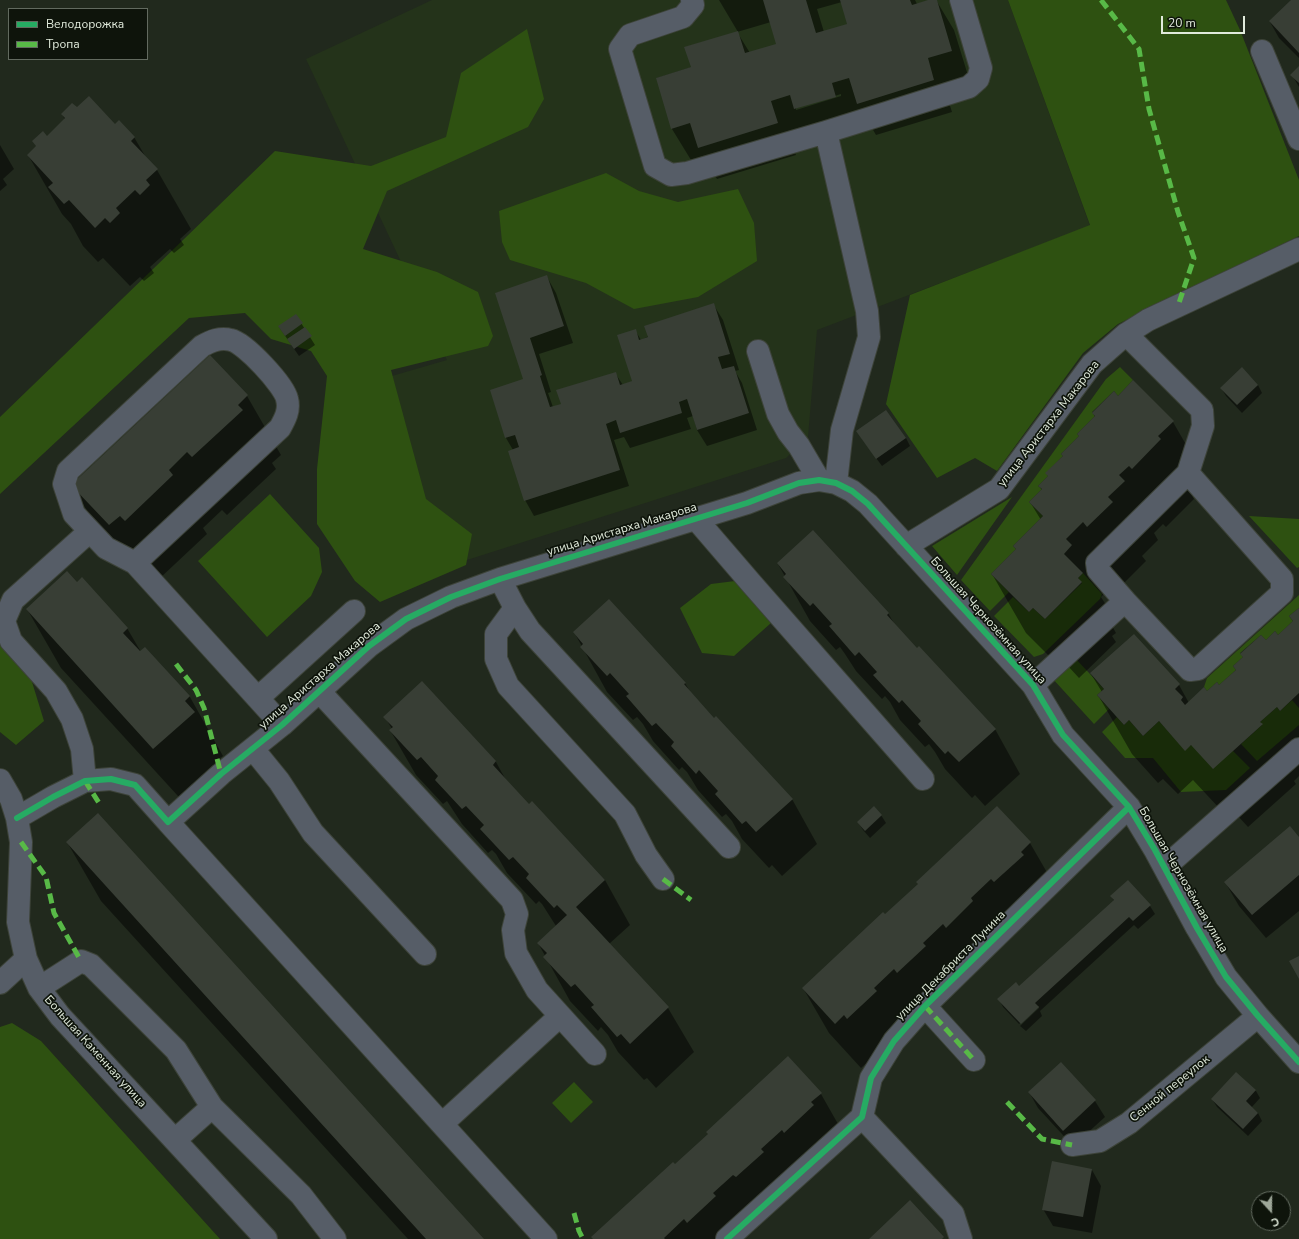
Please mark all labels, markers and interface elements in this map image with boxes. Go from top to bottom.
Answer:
legend [8,8,148,60]
scale bar [1163,8,1247,34]
text: 20 m [1168,15,1196,31]
text: Велодорожка [46,16,124,32]
text: Тропа [46,36,80,52]
street label: улица Аристарха Макарова [995,358,1103,490]
street label: улица Аристарха Макарова [545,500,699,560]
street label: Большая Чернозёмная улица [927,554,1049,688]
street label: улица Аристарха Макарова [256,619,384,733]
street label: Большая Чернозёмная улица [1135,805,1231,955]
street label: улица Декабриста Лунина [893,908,1009,1024]
street label: Большая Каменная улица [41,993,149,1111]
street label: Сенной переулок [1127,1052,1213,1126]
north arrow [1251,1191,1291,1231]
text: С [1269,1213,1281,1230]

